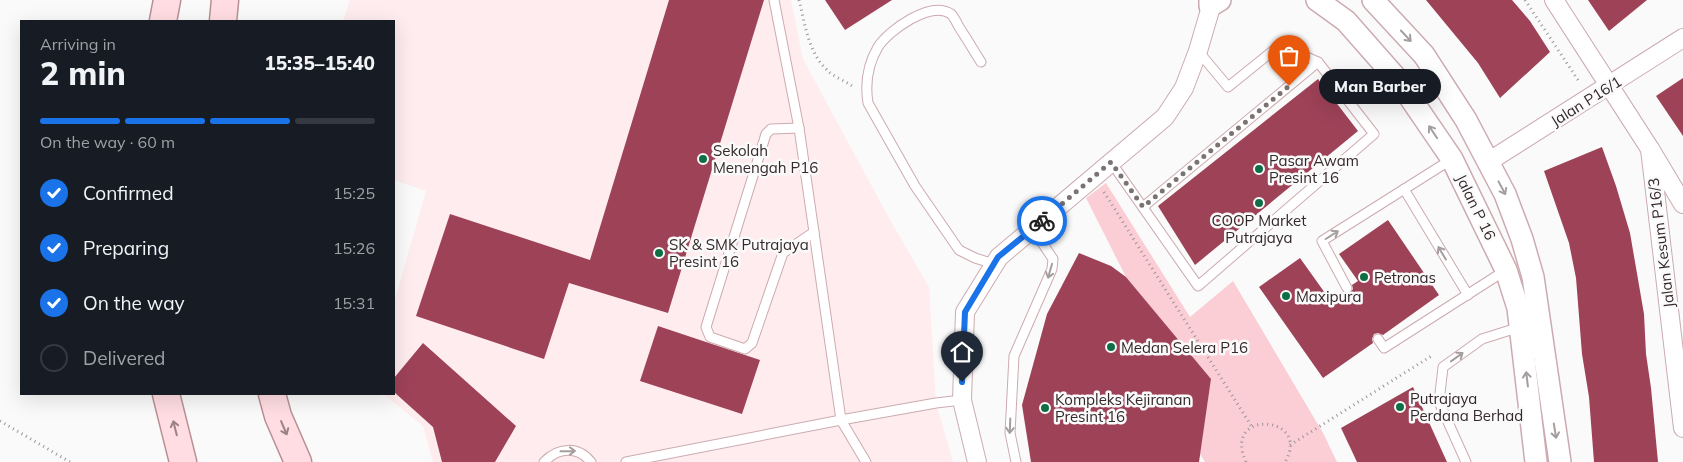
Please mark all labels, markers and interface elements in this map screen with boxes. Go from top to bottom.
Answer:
one-way arrow [1400,29,1412,42]
text: Arriving in [40,34,116,54]
pin [1268,35,1310,86]
icon: bag [1275,42,1303,70]
text: 15:35–15:40 [264,51,375,75]
text: 2 min [40,53,126,93]
callout: Man Barber [1319,68,1442,104]
street label: Jalan P16/1 [1547,72,1625,130]
text: Man Barber [1334,76,1426,96]
one-way arrow [1428,125,1438,139]
text: On the way · 60 m [40,132,175,152]
place label: Sekolah Menengah P16 [713,141,818,177]
place label: Pasar Awam Presint 16 [1269,151,1359,187]
marker: Sekolah Menengah P16 [697,153,709,165]
marker: Pasar Awam Presint 16 [1253,163,1265,175]
street label: Jalan P 16 [1452,171,1500,243]
street label: Jalan Kesum P16/3 [1644,177,1678,309]
icon: check [40,179,68,207]
one-way arrow [1497,180,1507,195]
text: Confirmed [83,181,174,205]
text: 15:25 [333,183,375,203]
courier [1017,196,1067,246]
marker: COOP Market Putrajaya [1253,197,1265,209]
icon: bike [1028,207,1056,235]
place label: COOP Market Putrajaya [1211,211,1307,247]
one-way arrow [1325,229,1339,239]
icon: check [40,234,68,262]
place label: SK & SMK Putrajaya Presint 16 [669,235,809,271]
text: Preparing [83,236,169,260]
text: 15:26 [333,238,375,258]
one-way arrow [1437,246,1447,260]
marker: SK & SMK Putrajaya Presint 16 [653,247,665,259]
one-way arrow [1045,263,1055,279]
place label: Petronas [1374,268,1436,287]
marker: Petronas [1358,271,1370,283]
place label: Maxipura [1296,287,1362,306]
icon: check [40,289,68,317]
marker: Maxipura [1280,290,1292,302]
text: On the way [83,291,185,315]
text: 15:31 [333,293,375,313]
pin [941,331,983,382]
icon: home [948,338,976,366]
place label: Medan Selera P16 [1121,338,1248,357]
marker: Medan Selera P16 [1105,341,1117,353]
text: Delivered [83,346,165,370]
one-way arrow [1450,352,1464,362]
one-way arrow [1522,371,1532,387]
place label: Putrajaya Perdana Berhad [1410,389,1523,425]
place label: Kompleks Kejiranan Presint 16 [1055,390,1191,426]
marker: Putrajaya Perdana Berhad [1394,401,1406,413]
marker: Kompleks Kejiranan Presint 16 [1039,402,1051,414]
one-way arrow [1006,418,1015,434]
one-way arrow [170,420,179,436]
one-way arrow [279,420,289,435]
one-way arrow [1551,422,1561,438]
one-way arrow [559,446,575,456]

